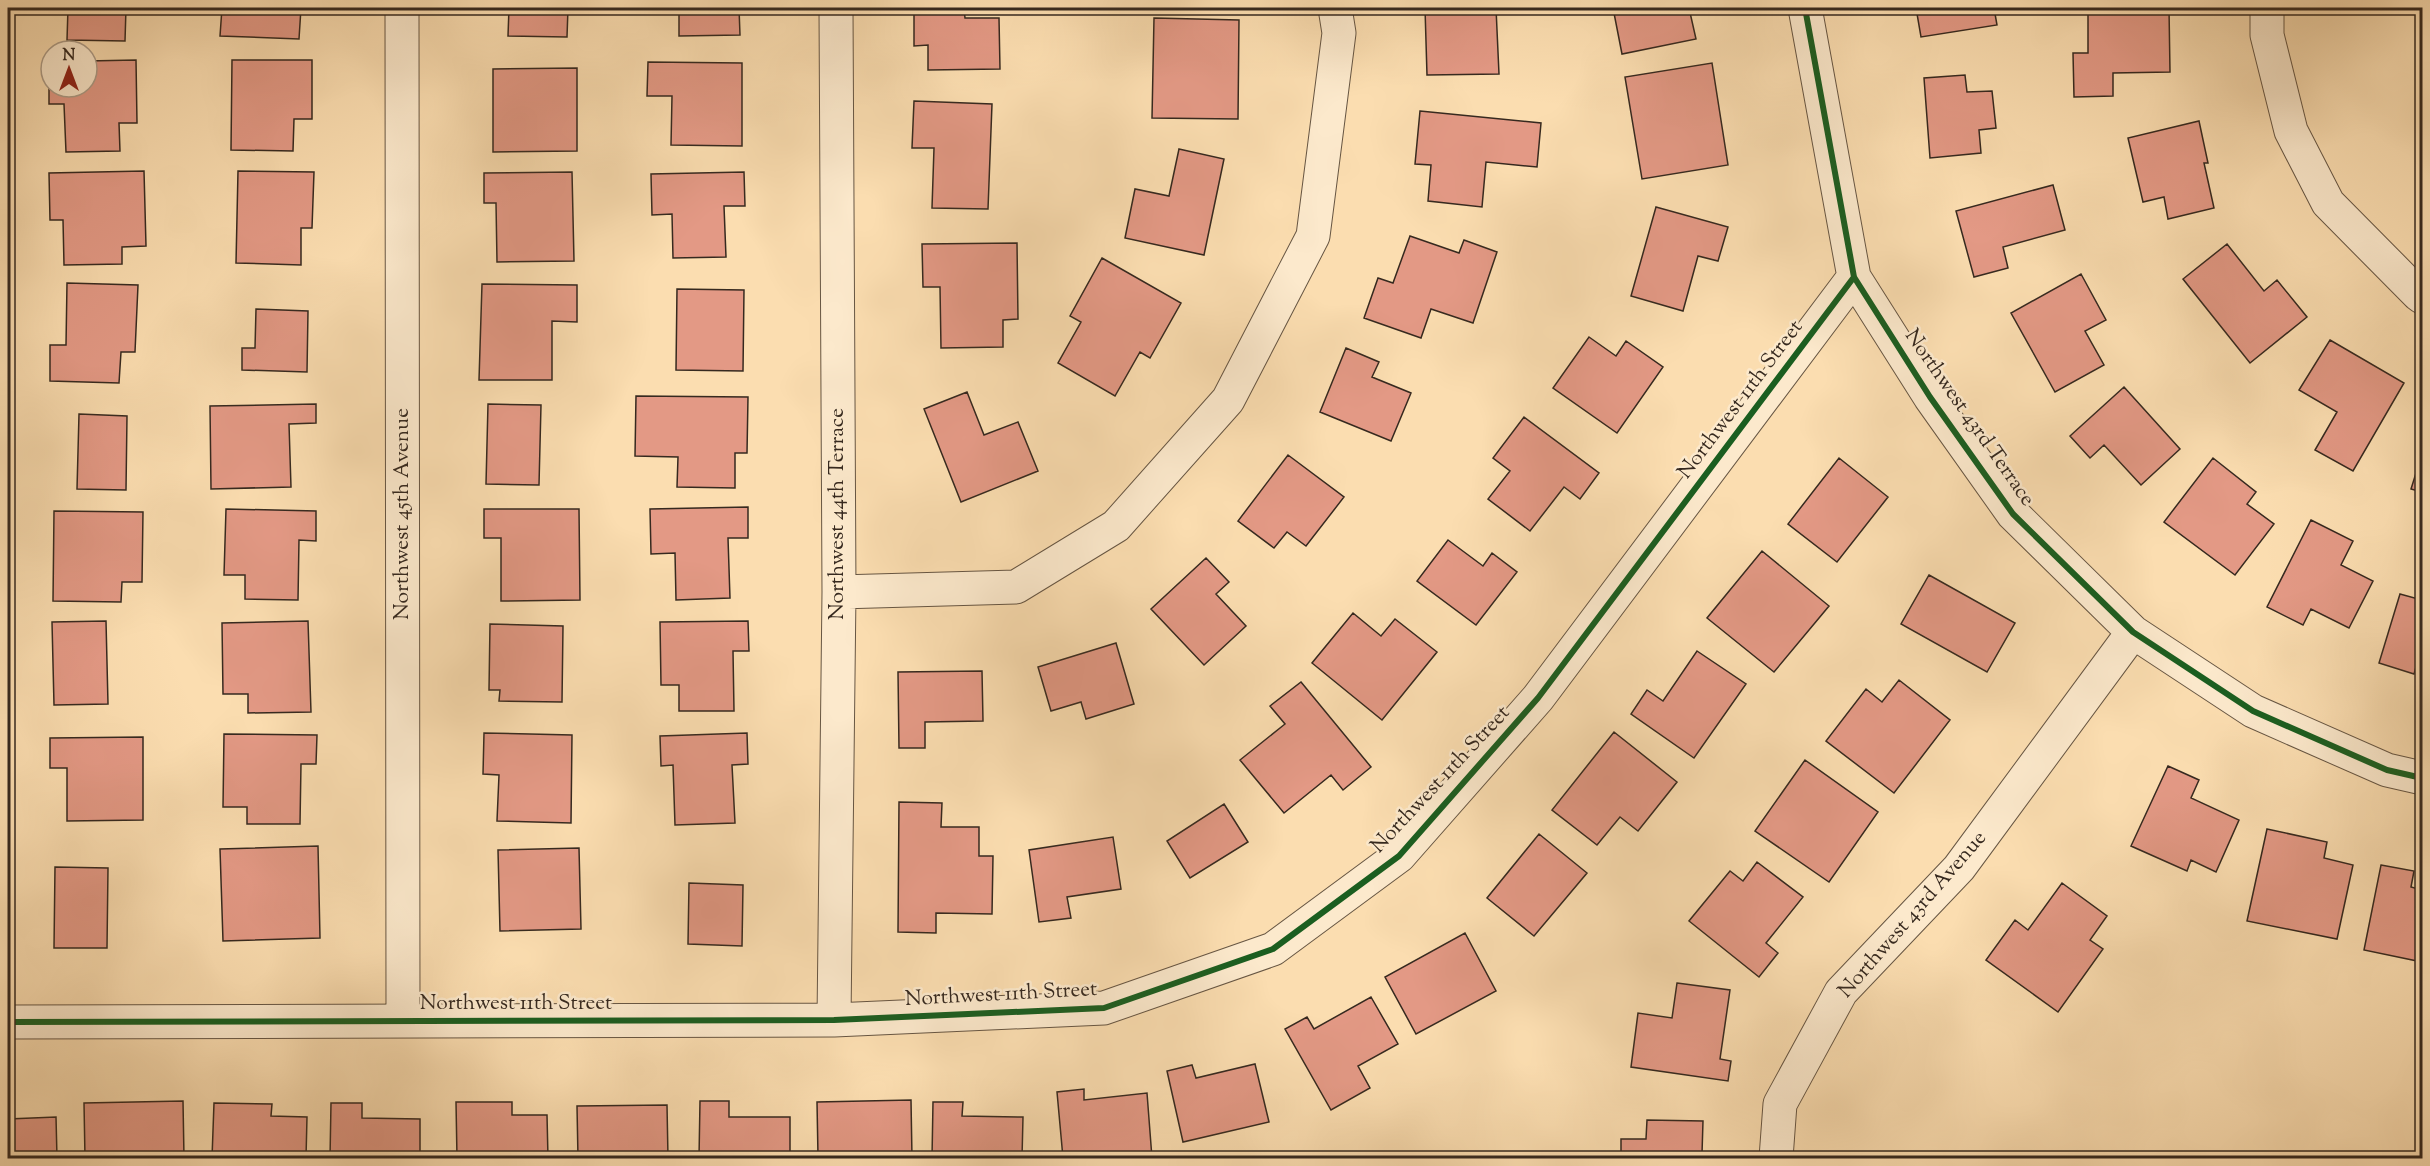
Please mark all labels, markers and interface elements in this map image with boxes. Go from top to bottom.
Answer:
north arrow [39,39,99,99]
text: N [63,45,76,68]
street label: Northwest 11th Street [1671,314,1811,486]
street label: Northwest 43rd Terrace [1896,323,2042,513]
street label: Northwest 45th Avenue [388,408,418,620]
street label: Northwest 44th Terrace [823,408,853,620]
street label: Northwest 11th Street [1364,699,1518,861]
street label: Northwest 43rd Avenue [1832,825,1994,1005]
street label: Northwest 11th Street [904,975,1098,1015]
street label: Northwest 11th Street [420,989,612,1019]

